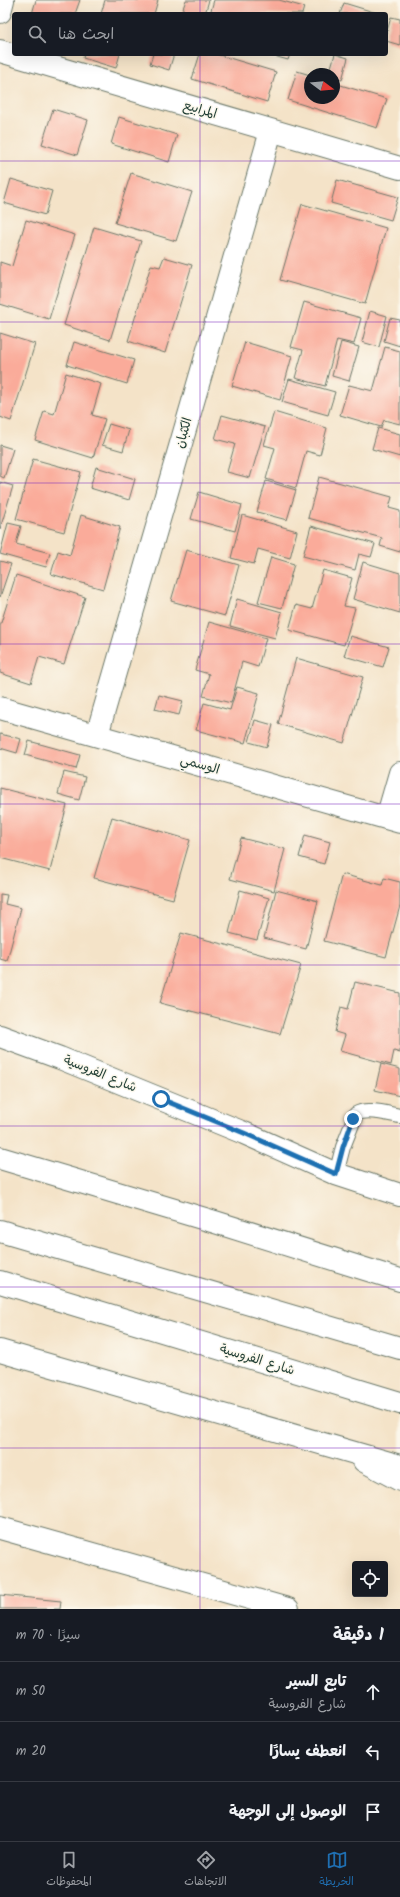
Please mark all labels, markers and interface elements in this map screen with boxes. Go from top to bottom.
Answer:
search box [12,12,388,56]
icon: search [26,23,48,45]
text: ابحث هنا [58,23,114,47]
north arrow [304,68,340,104]
street label: المرابيع [181,95,219,125]
street label: الكثبان [170,415,198,451]
street label: الوسمي [178,749,222,781]
street label: شارع الفروسية [60,1050,140,1098]
route start [152,1090,170,1108]
route end [344,1110,362,1128]
street label: شارع الفروسية [217,1339,297,1381]
map controls [352,1561,388,1597]
button: locate [352,1561,388,1597]
text: 1 دقيقة [333,1622,384,1649]
text: سيرًا · 70 m [16,1625,80,1646]
text: تابع السير [287,1670,346,1694]
text: 50 m [16,1681,45,1702]
icon: ahead [362,1681,384,1703]
text: شارع الفروسية [268,1694,346,1715]
text: انعطف يسارًا [269,1740,346,1764]
text: 20 m [16,1741,46,1762]
icon: left [362,1741,384,1763]
text: الوصول إلى الوجهة [229,1800,346,1824]
icon: arrive [362,1801,384,1823]
tab: المحفوظات [46,1849,92,1891]
tab: الاتجاهات [184,1849,227,1891]
tab: الخريطة [319,1849,354,1891]

